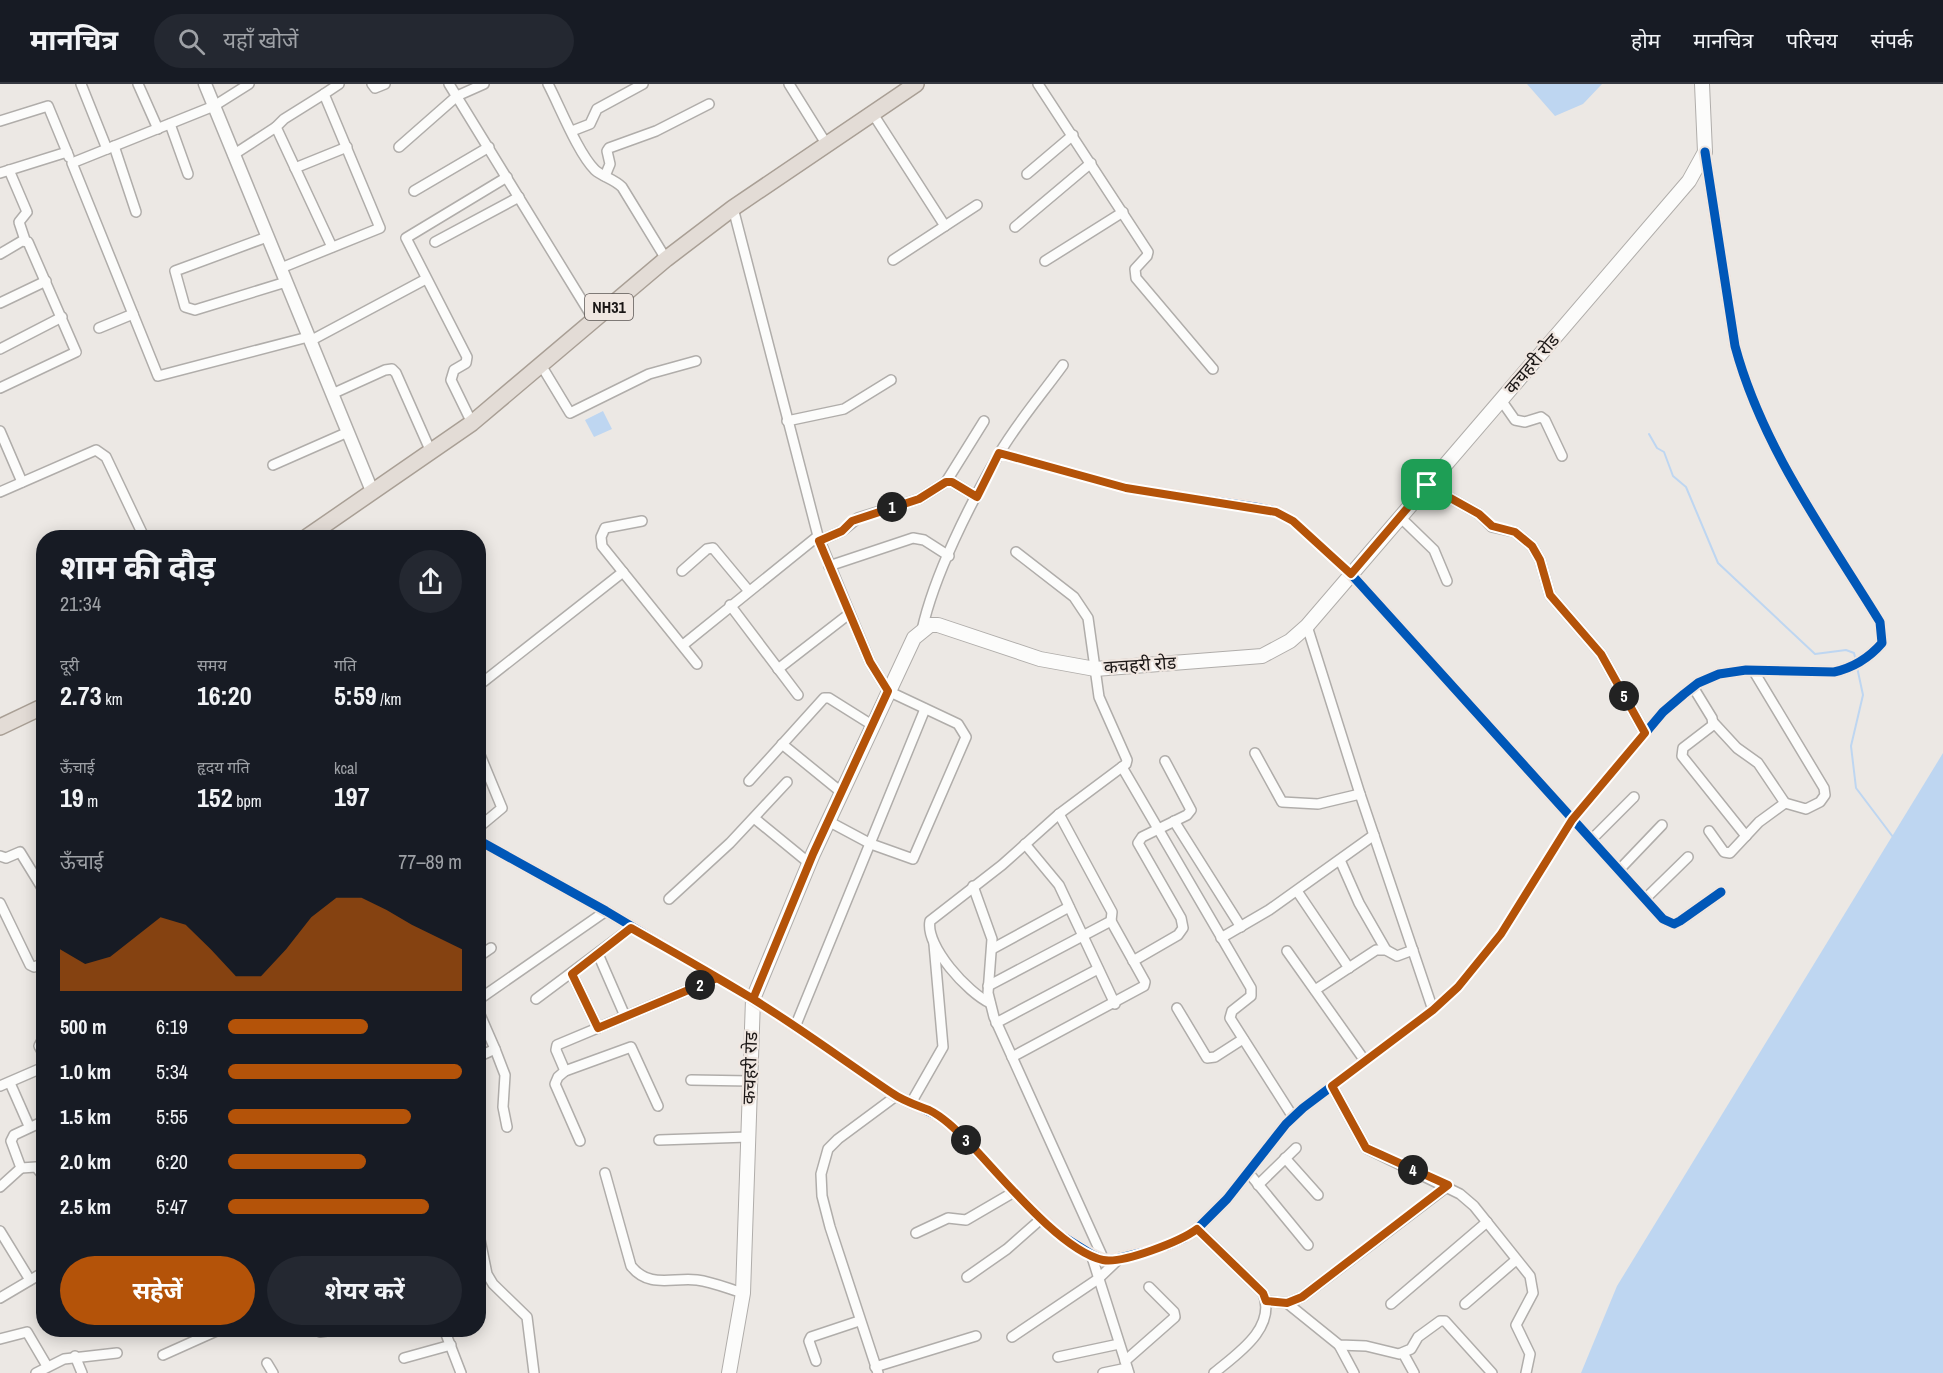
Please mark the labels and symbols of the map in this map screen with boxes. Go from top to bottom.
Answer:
road number: NH31 [585,294,633,320]
street label: कचहरी रोड [1498,328,1565,399]
pin [1401,459,1452,510]
pin: 1 [877,492,907,522]
street label: कचहरी रोड [1103,649,1177,680]
pin: 5 [1609,681,1639,711]
pin: 2 [685,970,715,1000]
street label: कचहरी रोड [736,1031,763,1105]
pin: 3 [951,1125,981,1155]
pin: 4 [1398,1155,1428,1185]

